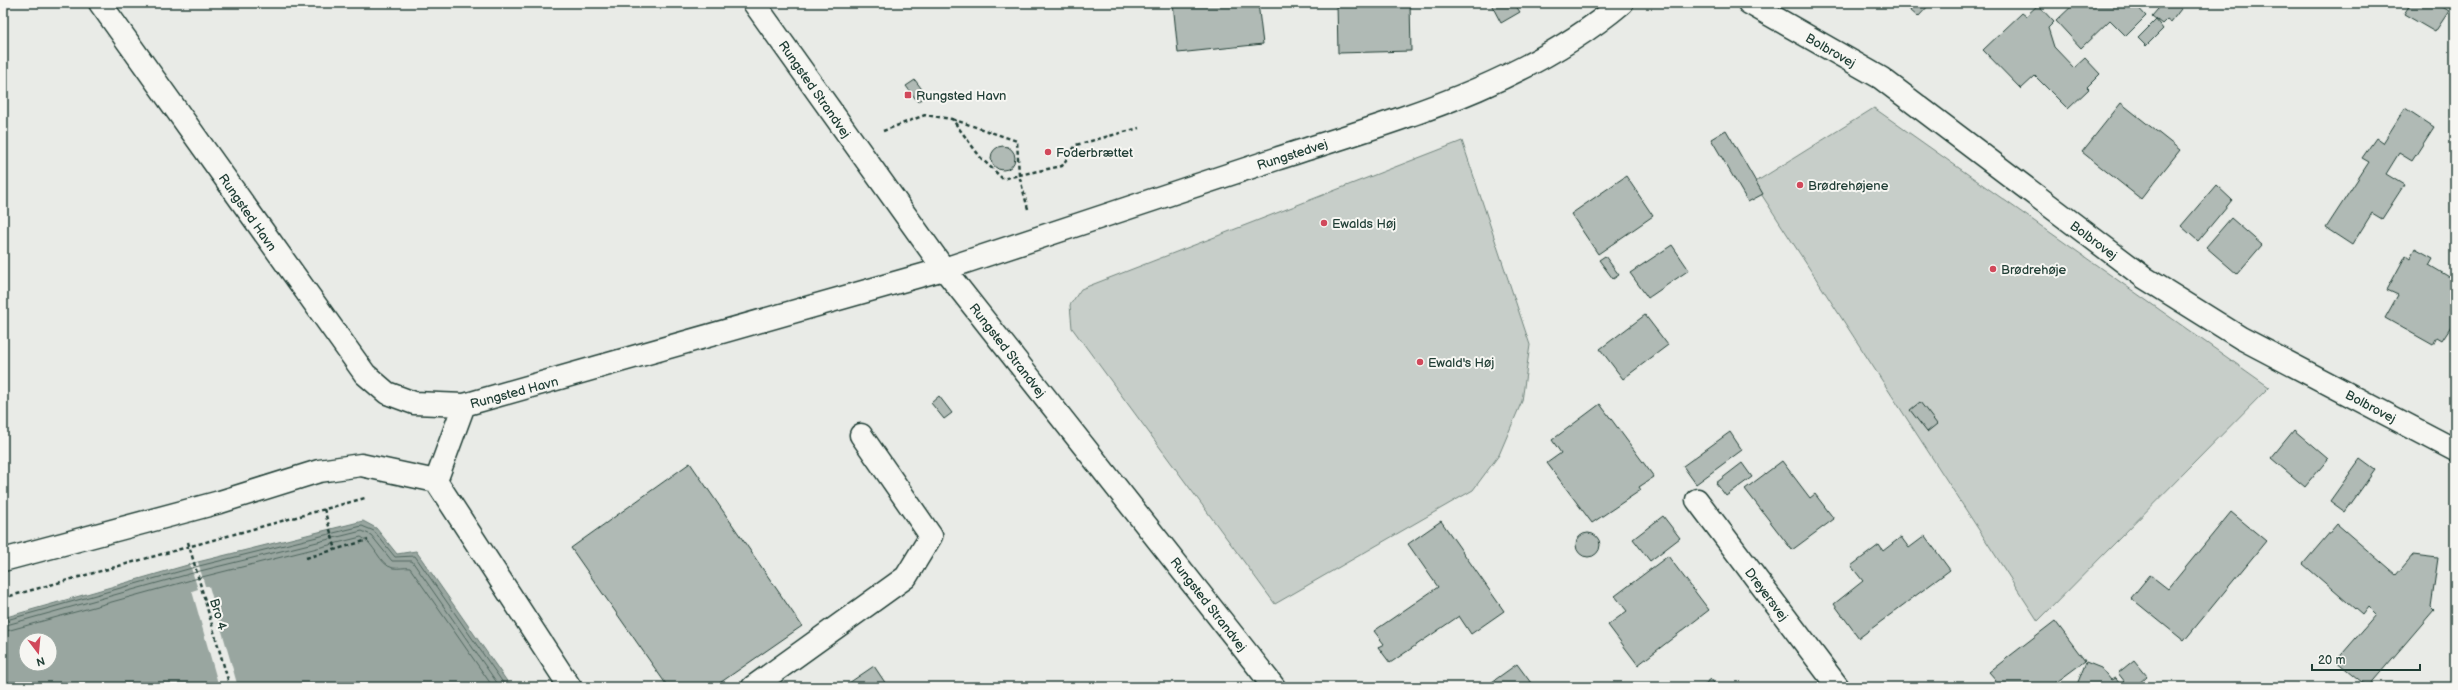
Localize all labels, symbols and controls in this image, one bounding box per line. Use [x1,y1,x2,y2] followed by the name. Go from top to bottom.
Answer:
[1803,30,1858,72] street label: Bolbrovej
[775,38,854,141] street label: Rungsted Strandvej
[916,88,1006,104] place label: Rungsted Havn
[903,90,913,100] marker: Rungsted Havn
[1255,136,1330,174] street label: Rungstedvej
[1056,145,1133,161] place label: Foderbrættet
[1043,147,1053,157] marker: Foderbrættet
[215,171,280,254] street label: Rungsted Havn
[1808,178,1889,194] place label: Brødrehøjene
[1795,180,1805,190] marker: Brødrehøjene
[1332,216,1396,232] place label: Ewalds Høj
[1319,218,1329,228] marker: Ewalds Høj
[2067,218,2120,264] street label: Bolbrovej
[2001,262,2067,278] place label: Brødrehøje
[1988,264,1998,274] marker: Brødrehøje
[965,300,1049,401] street label: Rungsted Strandvej
[1428,355,1494,371] place label: Ewald's Høj
[1415,357,1425,367] marker: Ewald's Høj
[468,374,560,412] street label: Rungsted Havn
[2342,387,2399,427] street label: Bolbrovej
[1166,554,1250,655] street label: Rungsted Strandvej
[1741,565,1791,624] street label: Dreyersvej
[206,597,230,632] street label: Bro 4
[18,632,58,672] north arrow
[2312,646,2420,672] scale bar
[2318,653,2345,668] text: 20 m
[35,654,46,669] text: N

